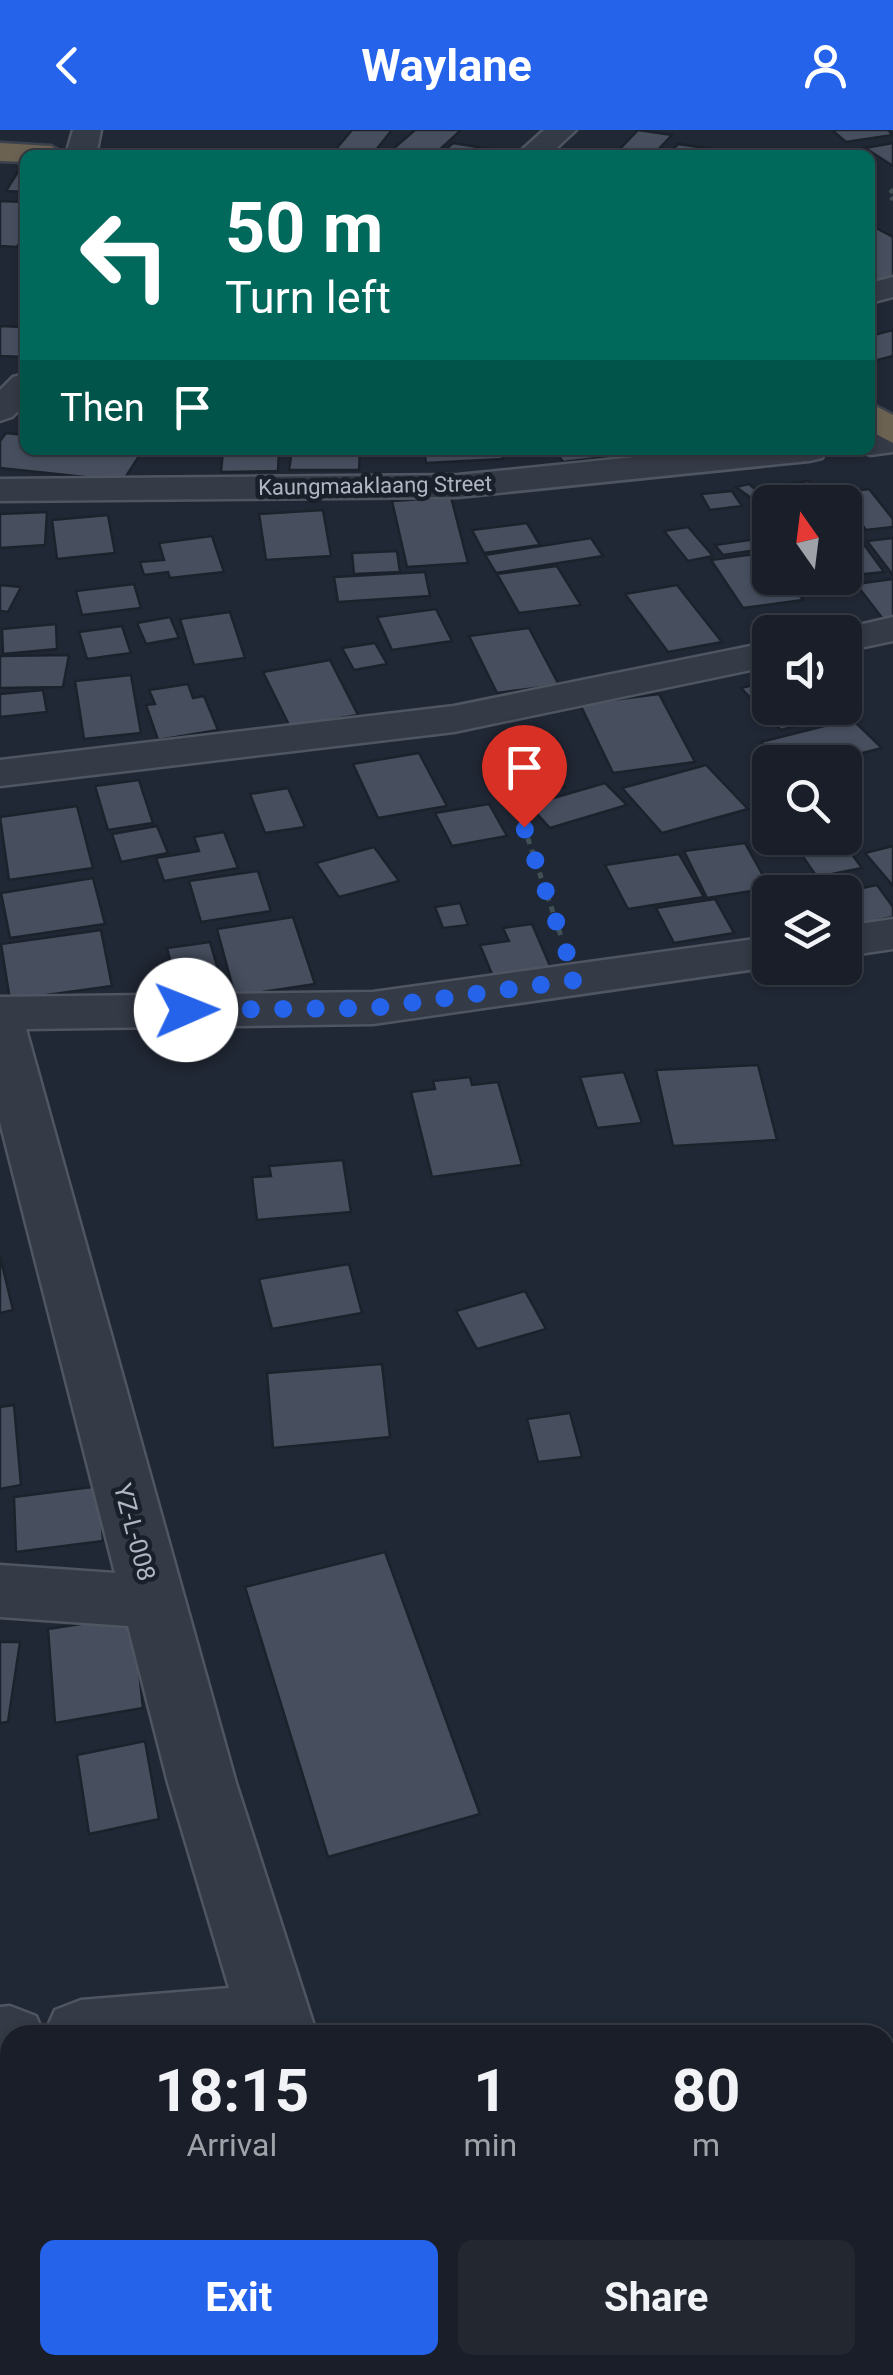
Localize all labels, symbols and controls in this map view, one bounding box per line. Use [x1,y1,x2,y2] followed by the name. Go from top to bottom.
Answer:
[40,38,95,93] icon: back
[798,38,853,93] icon: person
[361,39,532,92] text: Waylane
[225,187,383,269] text: 50 m
[60,190,190,320] icon: left
[225,271,391,324] text: Turn left
[165,380,220,435] icon: arrive
[60,386,145,430] text: Then
[258,471,492,500] street label: Kaungmaaklaang Street
[752,485,862,595] north arrow
[752,485,862,985] map controls
[752,615,862,725] button: sound
[482,725,567,828] pin
[497,740,552,795] icon: arrive
[752,745,862,855] button: search
[752,875,862,985] button: layers
[134,958,238,1062] position arrow
[108,1480,161,1584] street label: YZ-L-008
[155,2055,309,2126] text: 18:15
[473,2055,508,2126] text: 1
[672,2055,740,2126] text: 80
[186,2126,277,2164] text: Arrival
[464,2126,517,2164] text: min
[692,2126,720,2164] text: m
[40,2240,438,2355] button: Exit
[458,2240,855,2355] button: Share

